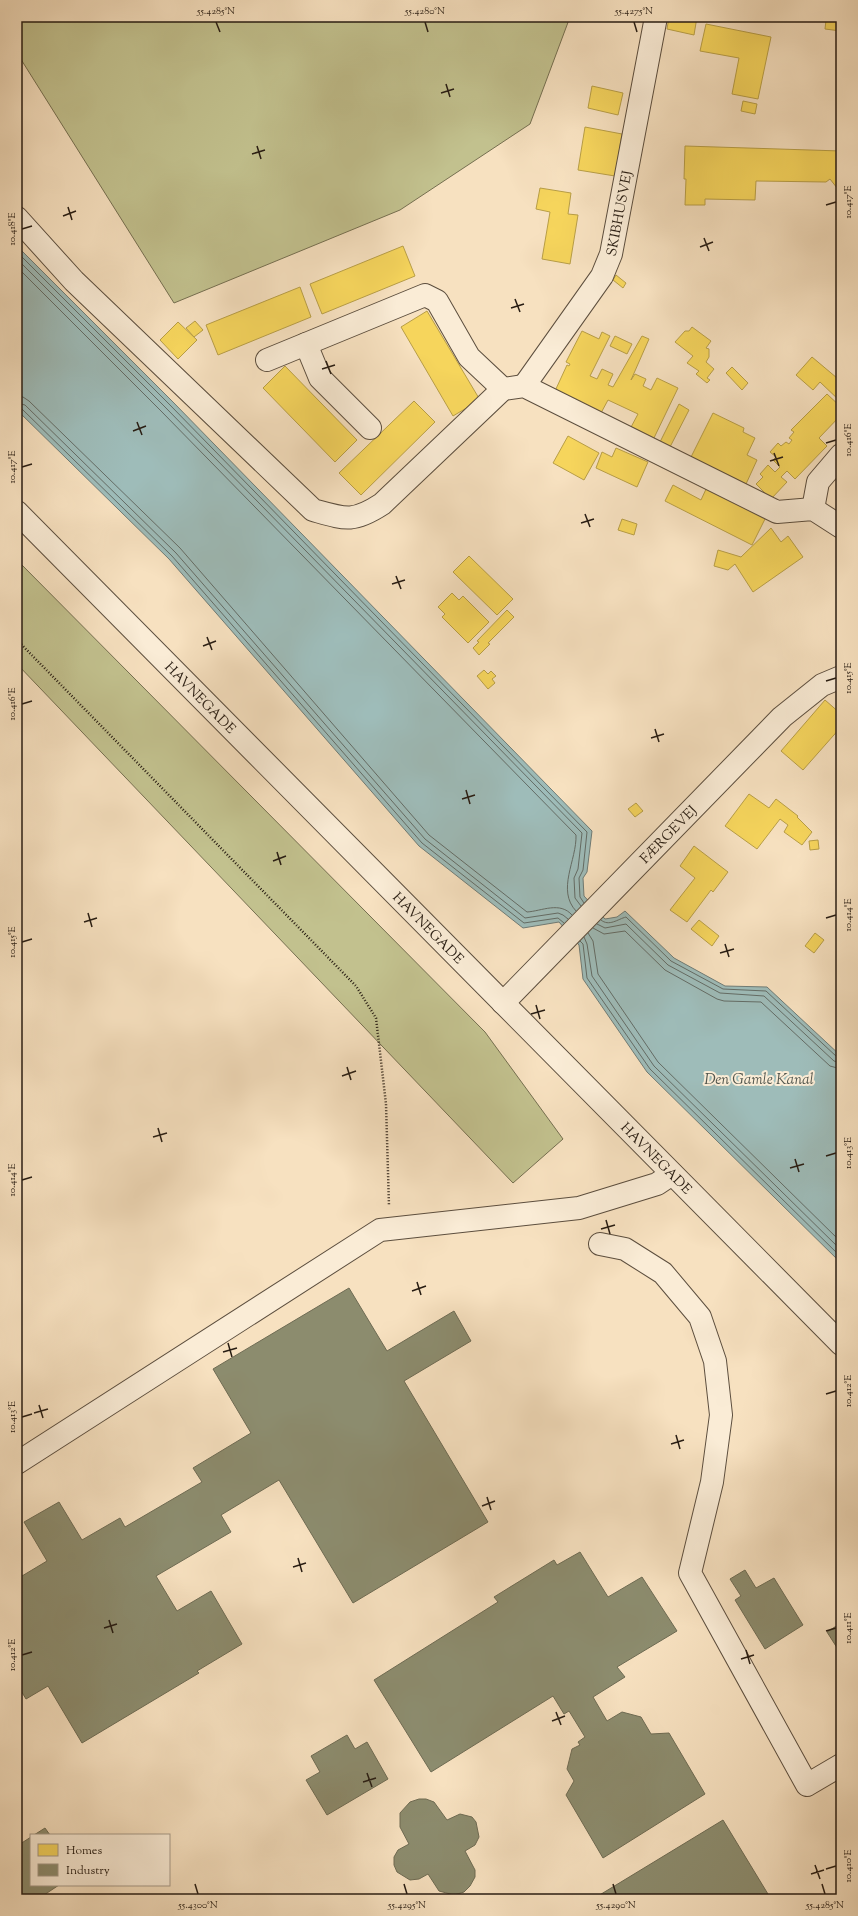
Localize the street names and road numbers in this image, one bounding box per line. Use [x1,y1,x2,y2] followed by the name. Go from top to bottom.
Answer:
[603,169,639,258] street label: SKIBHUSVEJ
[159,658,240,740] street label: HAVNEGADE
[636,802,702,869] street label: FÆRGEVEJ
[387,889,468,970] street label: HAVNEGADE
[615,1119,696,1200] street label: HAVNEGADE

